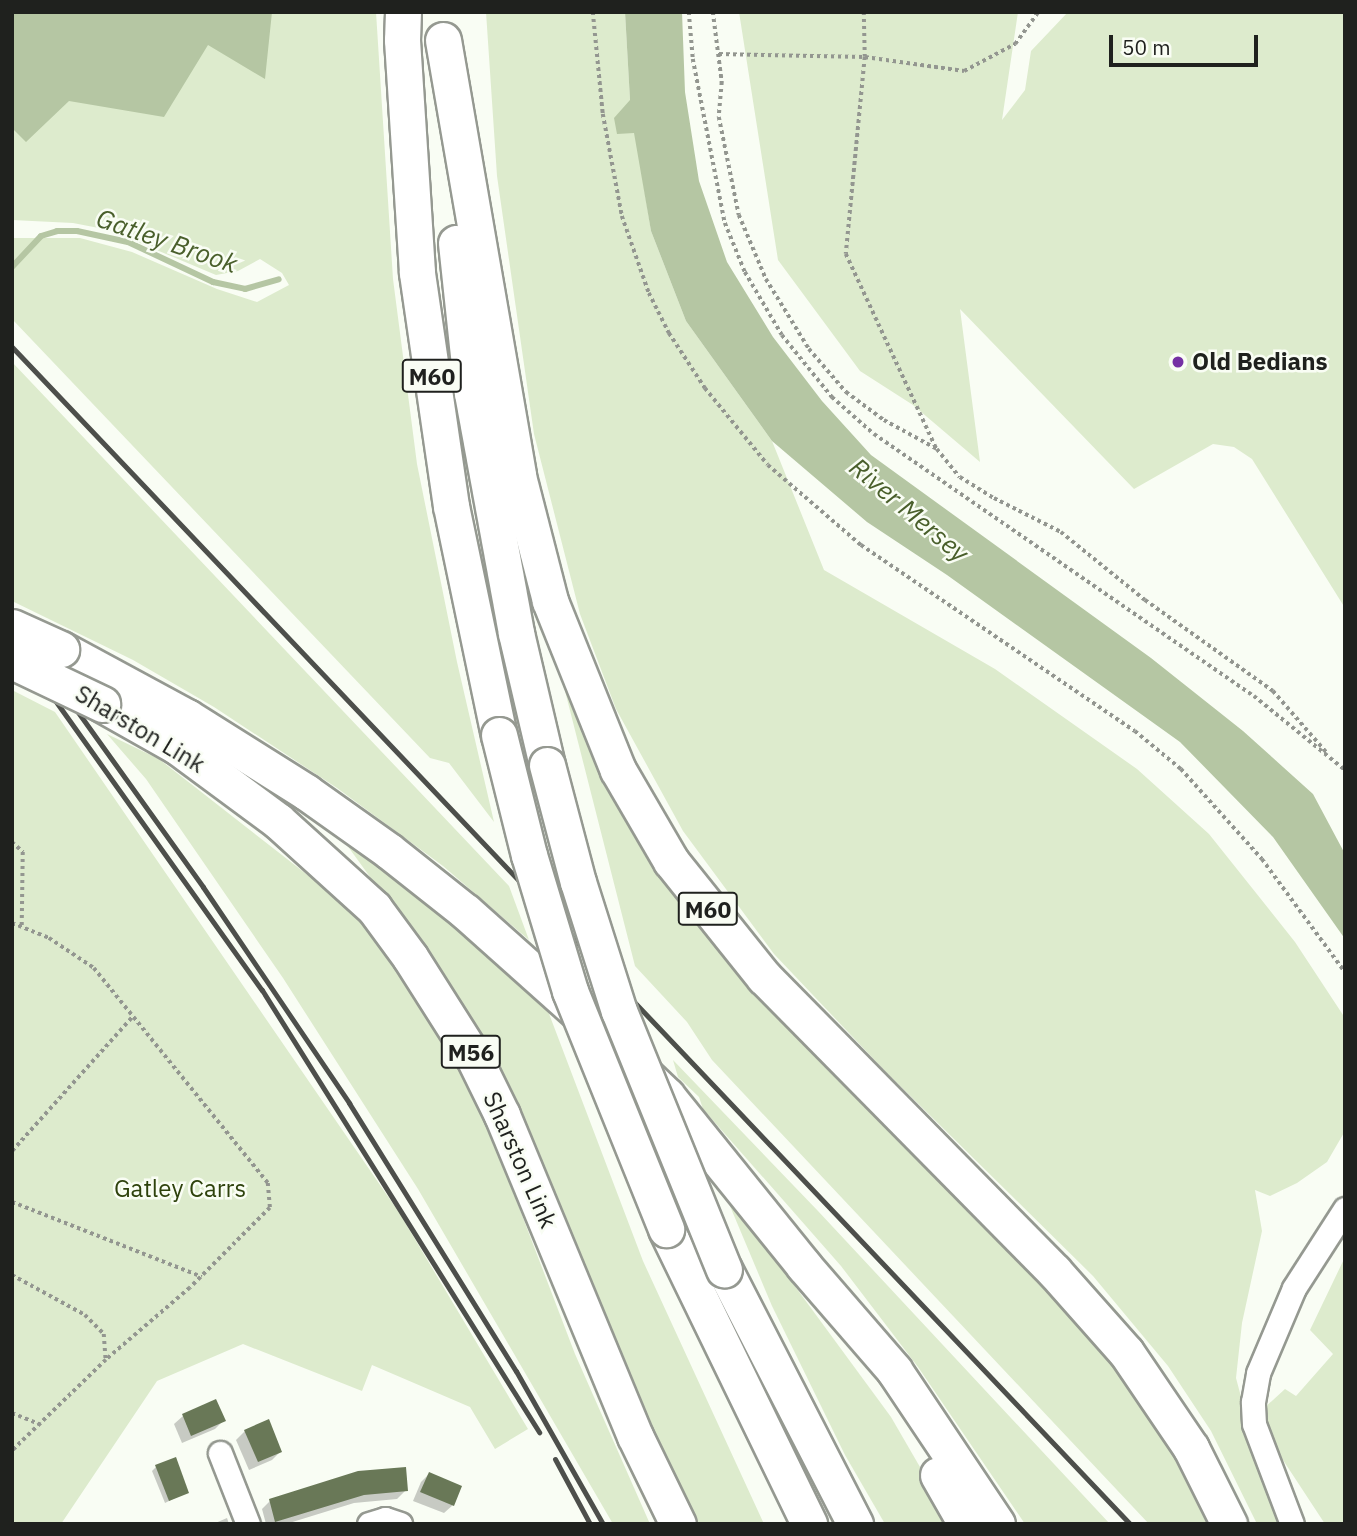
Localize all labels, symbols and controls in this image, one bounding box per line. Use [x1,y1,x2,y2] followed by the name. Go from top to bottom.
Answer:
[1112,21,1261,65] scale bar
[1122,33,1171,61] text: 50 m
[92,202,242,280] water label: Gatley Brook
[1192,348,1328,376] place label: Old Bedians
[1170,354,1186,370] marker: Old Bedians
[400,356,464,396] road number: M60
[843,451,975,569] water label: River Mersey
[70,679,210,779] street label: Sharston Link
[676,890,740,928] road number: M60
[440,1032,503,1072] road number: M56
[477,1087,563,1233] street label: Sharston Link
[114,1175,246,1203] park label: Gatley Carrs

